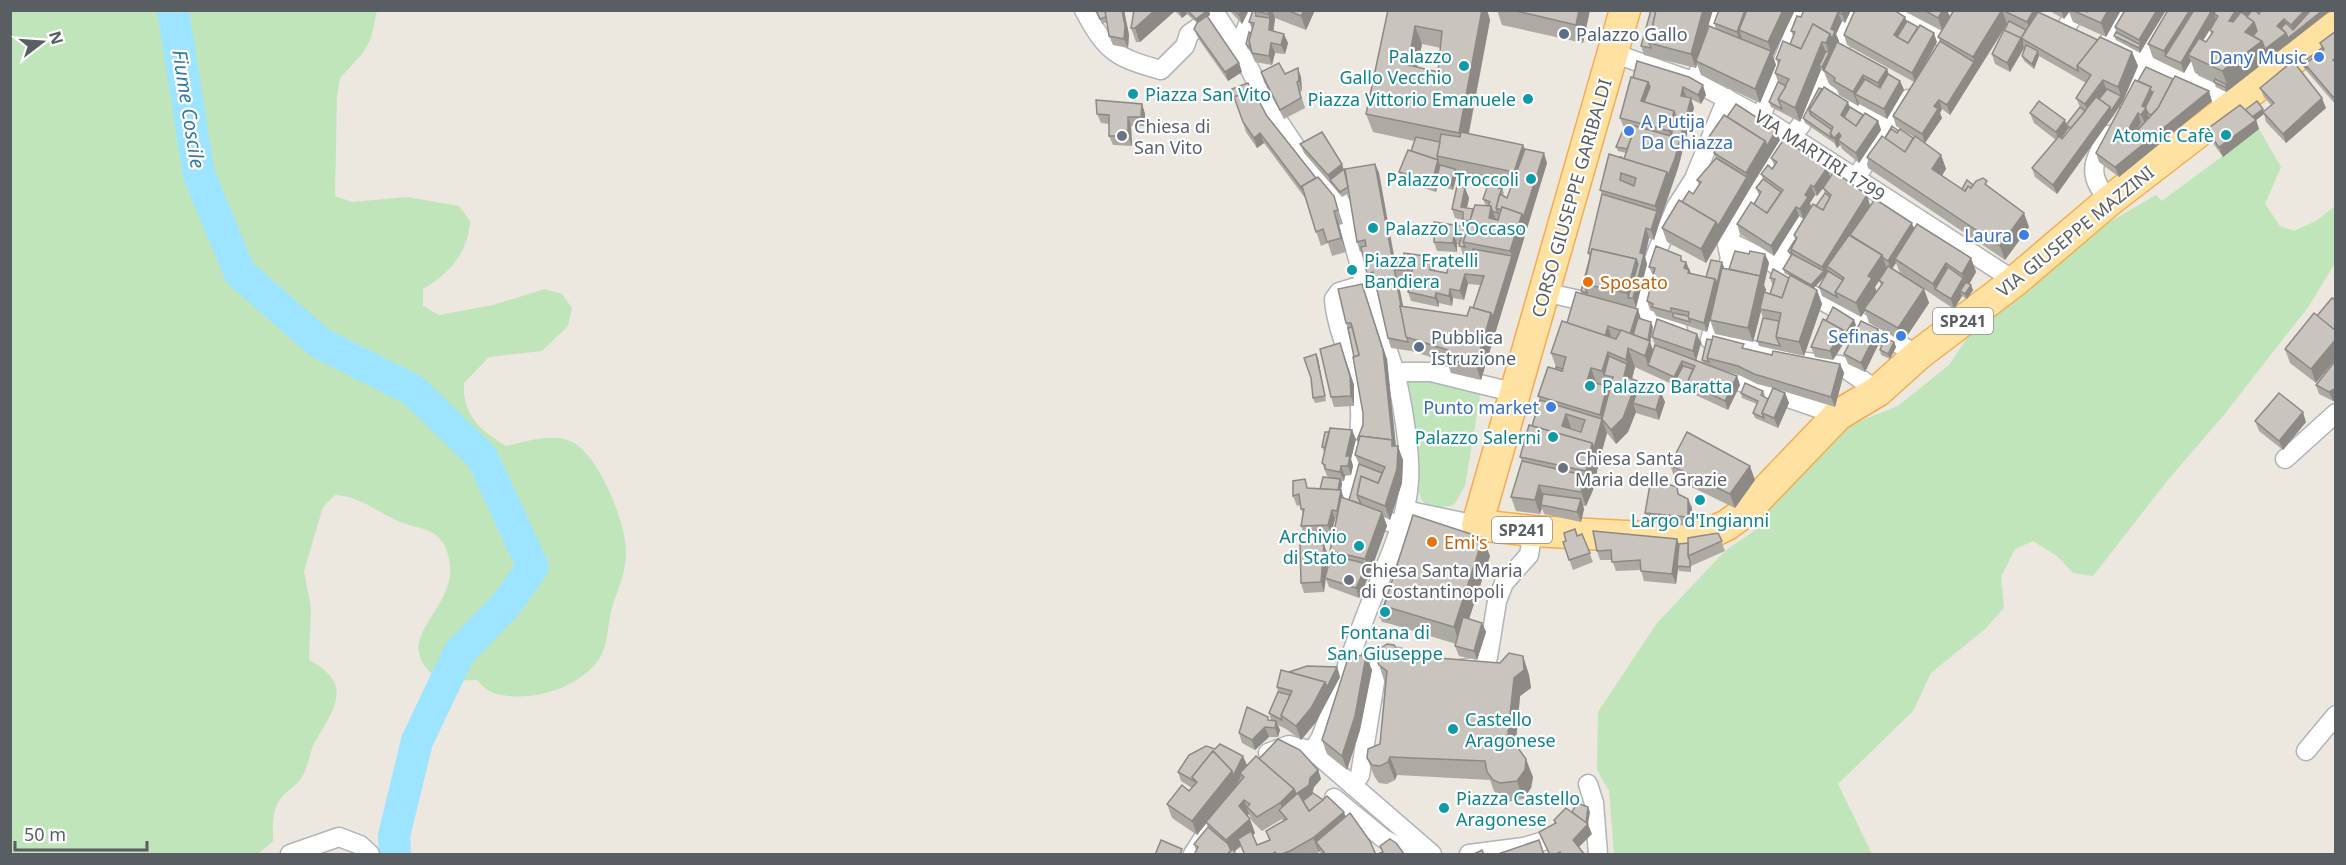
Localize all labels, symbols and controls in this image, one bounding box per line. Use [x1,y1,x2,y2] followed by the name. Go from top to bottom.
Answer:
[12,12,72,72] north arrow
[1576,22,1688,46] place label: Palazzo Gallo
[1557,27,1571,41] marker: Palazzo Gallo
[44,28,69,47] text: N
[1339,44,1452,89] place label: Palazzo Gallo Vecchio
[2209,45,2307,69] place label: Dany Music
[166,48,212,170] water label: Fiume Coscile
[2312,50,2326,64] marker: Dany Music
[1457,59,1471,73] marker: Palazzo Gallo Vecchio
[1525,76,1617,320] street label: CORSO GIUSEPPE GARIBALDI
[1145,82,1271,106] place label: Piazza San Vito
[1126,87,1140,101] marker: Piazza San Vito
[1308,87,1516,111] place label: Piazza Vittorio Emanuele
[1521,92,1535,106] marker: Piazza Vittorio Emanuele
[1750,104,1890,206] street label: VIA MARTIRI 1799
[1641,109,1733,154] place label: A Putija Da Chiazza
[1134,114,1210,159] place label: Chiesa di San Vito
[2112,123,2214,147] place label: Atomic Cafè
[1622,124,1636,138] marker: A Putija Da Chiazza
[2219,128,2233,142] marker: Atomic Cafè
[1115,129,1129,143] marker: Chiesa di San Vito
[1991,160,2159,302] street label: VIA GIUSEPPE MAZZINI
[1386,167,1519,191] place label: Palazzo Troccoli
[1524,172,1538,186] marker: Palazzo Troccoli
[1385,216,1526,240] place label: Palazzo L'Occaso
[1366,221,1380,235] marker: Palazzo L'Occaso
[1964,223,2012,247] place label: Laura
[2017,228,2031,242] marker: Laura
[1364,248,1478,293] place label: Piazza Fratelli Bandiera
[1345,263,1359,277] marker: Piazza Fratelli Bandiera
[1600,270,1668,294] place label: Sposato
[1581,275,1595,289] marker: Sposato
[1933,308,1993,334] road number: SP241
[1828,324,1889,348] place label: Sefinas
[1431,325,1516,370] place label: Pubblica Istruzione
[1894,329,1908,343] marker: Sefinas
[1412,340,1426,354] marker: Pubblica Istruzione
[1602,374,1732,398] place label: Palazzo Baratta
[1583,379,1597,393] marker: Palazzo Baratta
[1423,395,1539,419] place label: Punto market
[1544,400,1558,414] marker: Punto market
[1415,425,1541,449] place label: Palazzo Salerni
[1546,430,1560,444] marker: Palazzo Salerni
[1575,446,1727,491] place label: Chiesa Santa Maria delle Grazie
[1556,461,1570,475] marker: Chiesa Santa Maria delle Grazie
[1693,493,1707,507] marker: Largo d'Ingianni
[1631,508,1769,532] place label: Largo d'Ingianni
[1492,517,1552,543] road number: SP241
[1279,524,1347,569] place label: Archivio di Stato
[1444,530,1488,554] place label: Emi's
[1425,535,1439,549] marker: Emi's
[1352,539,1366,553] marker: Archivio di Stato
[1361,558,1523,603] place label: Chiesa Santa Maria di Costantinopoli
[1342,573,1356,587] marker: Chiesa Santa Maria di Costantinopoli
[1378,605,1392,619] marker: Fontana di San Giuseppe
[1327,620,1443,665] place label: Fontana di San Giuseppe
[1465,707,1556,752] place label: Castello Aragonese
[1446,722,1460,736] marker: Castello Aragonese
[1456,786,1580,831] place label: Piazza Castello Aragonese
[1437,801,1451,815] marker: Piazza Castello Aragonese
[15,814,147,852] scale bar
[24,822,66,846] text: 50 m

